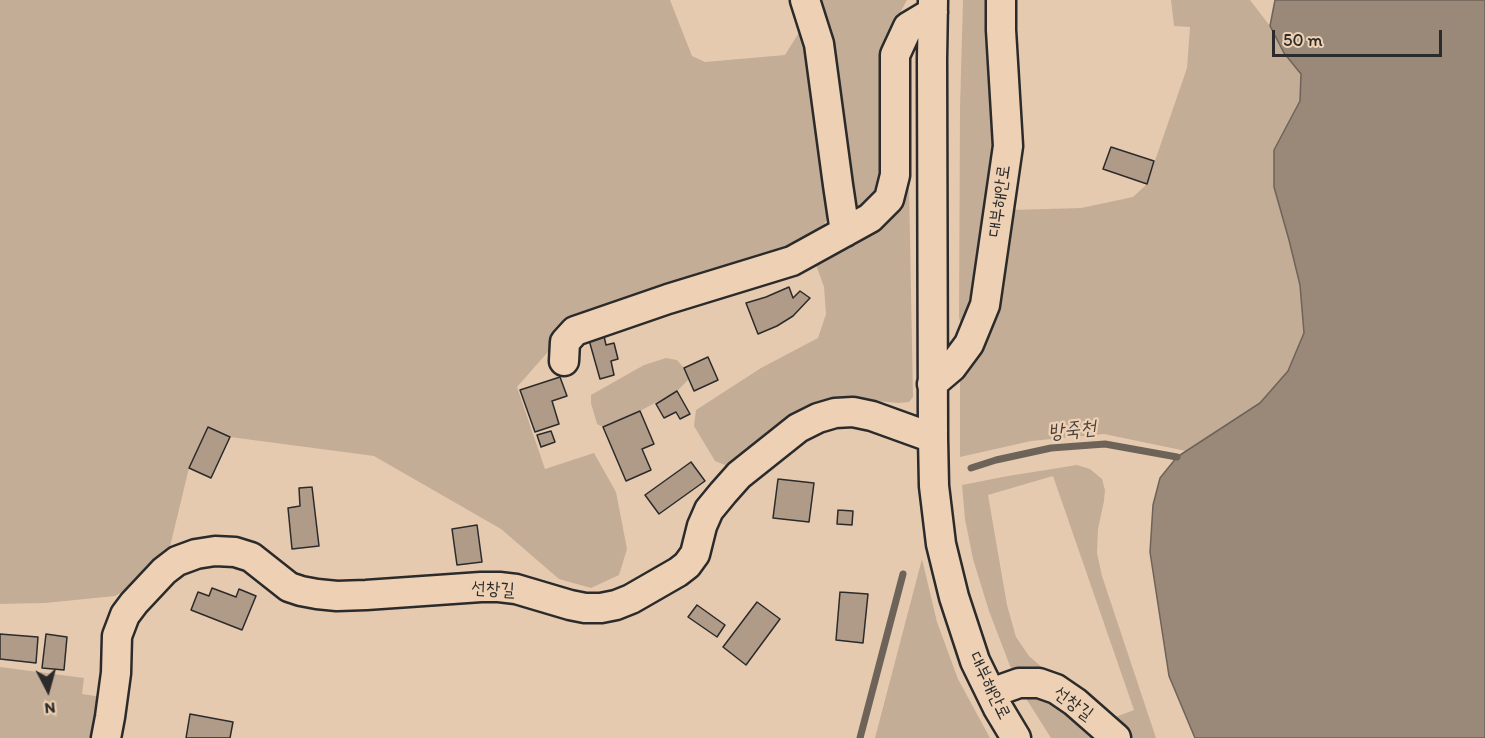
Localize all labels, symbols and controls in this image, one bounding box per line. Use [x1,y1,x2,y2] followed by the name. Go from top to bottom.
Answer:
[1275,18,1444,56] scale bar
[1283,29,1323,51] text: 50 m
[984,164,1016,238] street label: 대부해안로
[1047,417,1097,445] water label: 방죽천
[471,578,515,602] street label: 선창길
[963,649,1015,723] street label: 대부해안로
[18,660,78,720] north arrow
[1049,682,1097,726] street label: 선창길
[44,698,56,718] text: N

